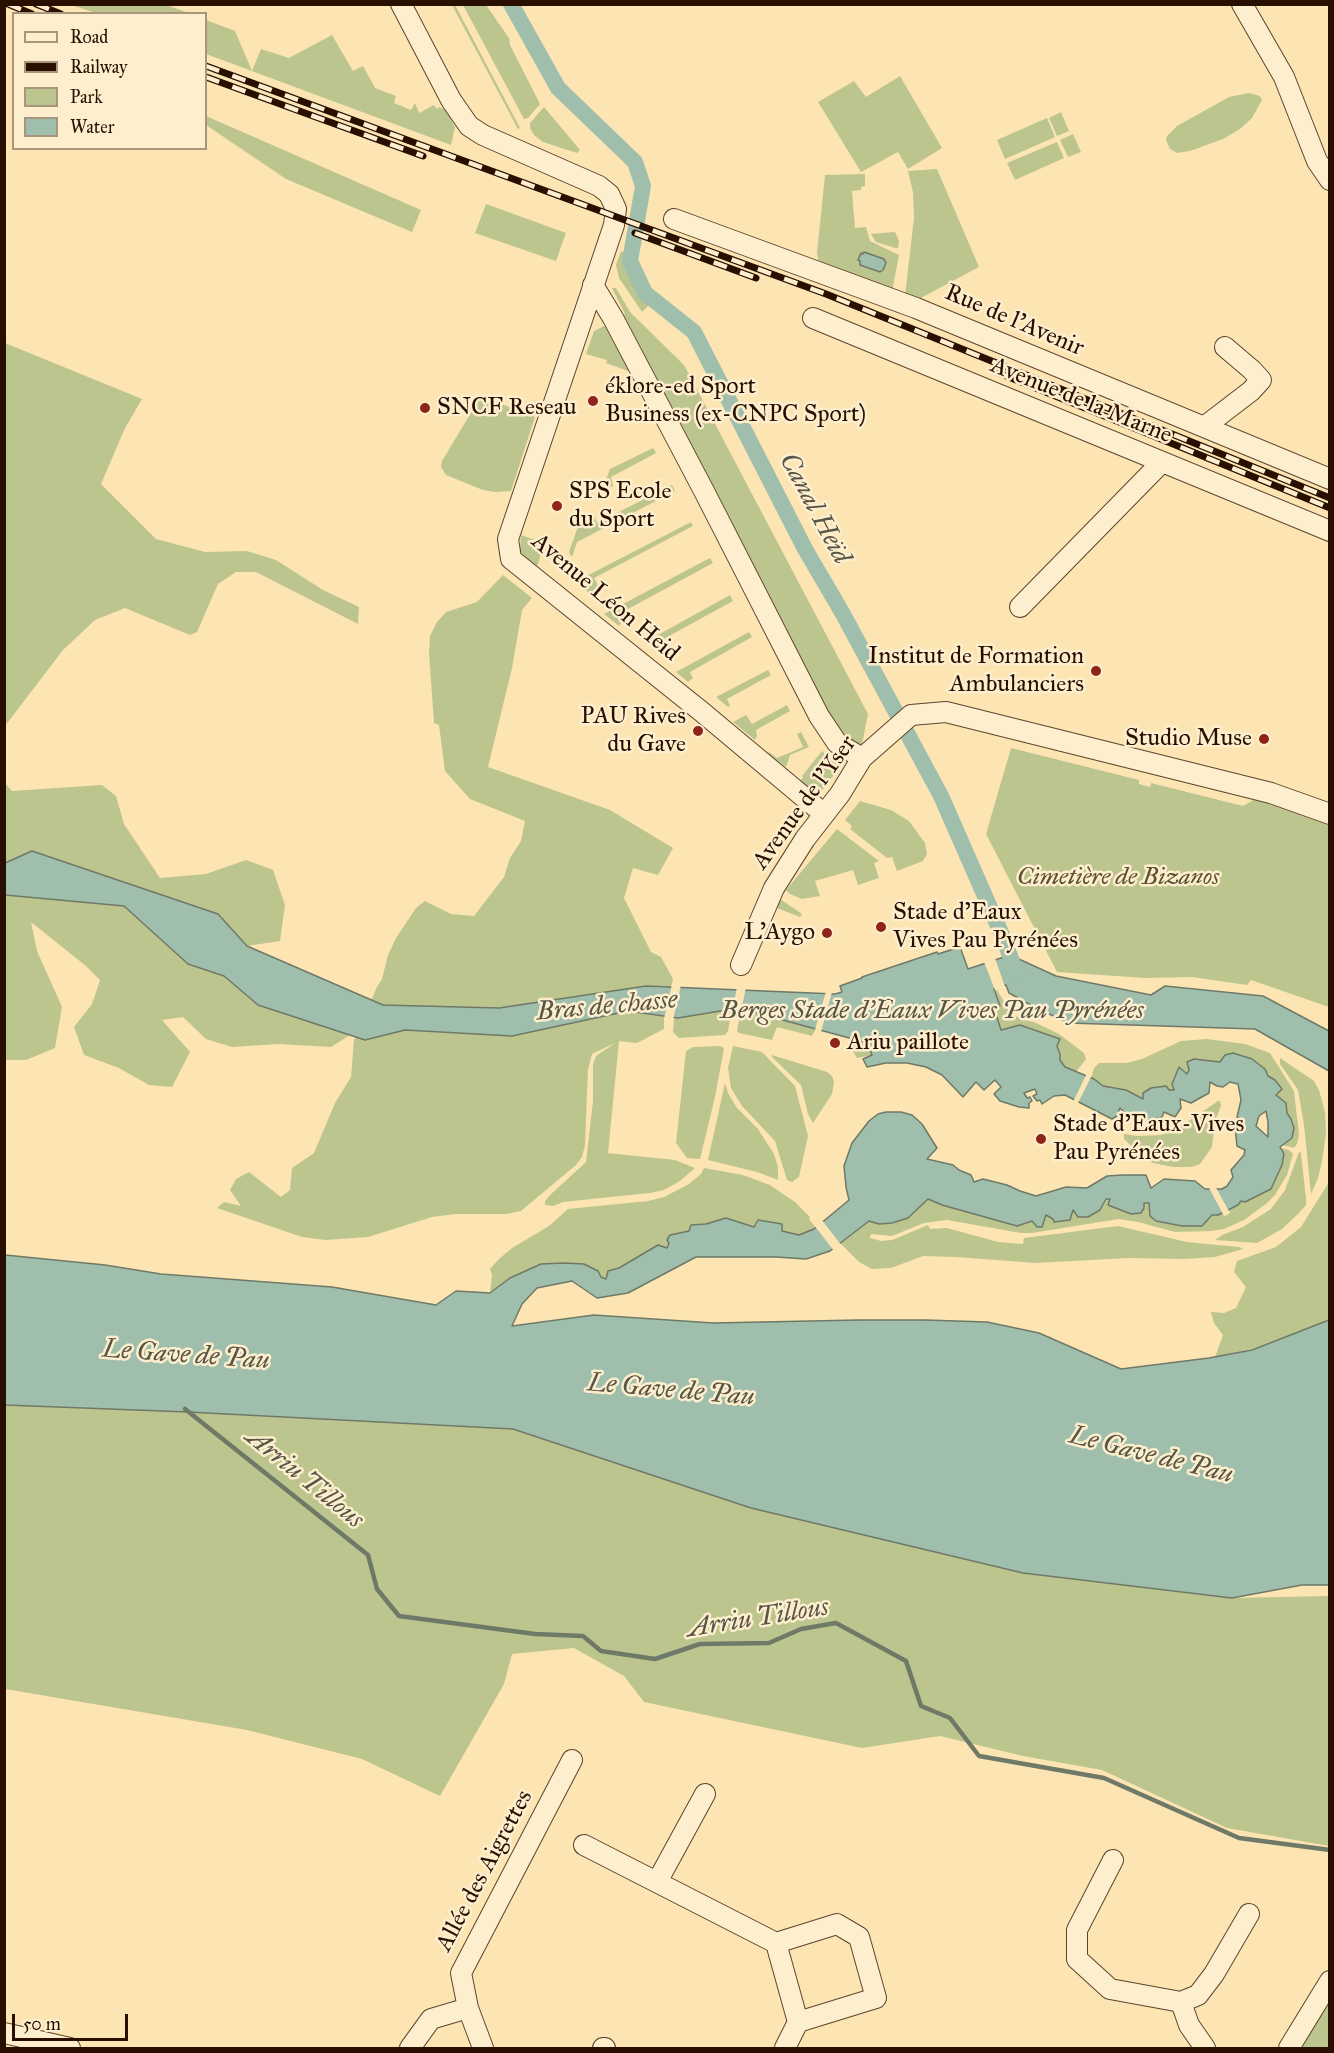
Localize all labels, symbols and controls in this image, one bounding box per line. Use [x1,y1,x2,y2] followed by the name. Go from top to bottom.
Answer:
[12,12,207,150] legend
[70,26,108,48] text: Road
[70,56,127,78] text: Railway
[70,86,103,108] text: Park
[70,116,114,138] text: Water
[940,279,1088,363] street label: Rue de l'Avenir
[986,351,1176,451] street label: Avenue de la Marne
[605,373,866,429] place label: éklore-ed Sport Business (ex-CNPC Sport)
[437,394,577,422] place label: SNCF Reseau
[586,394,600,408] marker: éklore-ed Sport Business (ex-CNPC Sport)
[418,401,432,415] marker: SNCF Reseau
[772,448,856,570] water label: Canal Heïd
[569,478,671,534] place label: SPS Ecole du Sport
[550,499,564,513] marker: SPS Ecole du Sport
[525,528,685,668] street label: Avenue Léon Heid
[868,643,1084,699] place label: Institut de Formation Ambulanciers
[1089,664,1103,678] marker: Institut de Formation Ambulanciers
[580,703,686,759] place label: PAU Rives du Gave
[691,724,705,738] marker: PAU Rives du Gave
[1125,725,1252,753] place label: Studio Muse
[747,731,863,875] street label: Avenue de l'Yser
[1257,732,1271,746] marker: Studio Muse
[1017,864,1219,892] park label: Cimetière de Bizanos
[893,899,1078,955] place label: Stade d'Eaux Vives Pau Pyrénées
[744,919,815,947] place label: L'Aygo
[874,920,888,934] marker: Stade d'Eaux Vives Pau Pyrénées
[820,926,834,940] marker: L'Aygo
[535,985,679,1029] water label: Bras de chasse
[720,996,1144,1028] water label: Berges Stade d'Eaux Vives Pau Pyrénées
[847,1029,969,1057] place label: Ariu paillote
[828,1036,842,1050] marker: Ariu paillote
[1053,1111,1244,1167] place label: Stade d'Eaux-Vives Pau Pyrénées
[1034,1132,1048,1146] marker: Stade d'Eaux-Vives Pau Pyrénées
[101,1335,271,1377] water label: Le Gave de Pau
[586,1368,756,1414] water label: Le Gave de Pau
[1066,1421,1236,1491] water label: Le Gave de Pau
[239,1422,369,1536] water label: Arriu Tillous
[685,1592,831,1646] water label: Arriu Tillous
[430,1785,540,1957] street label: Allée des Aigrettes
[15,2002,130,2040] scale bar
[23,2013,61,2035] text: 50 m

